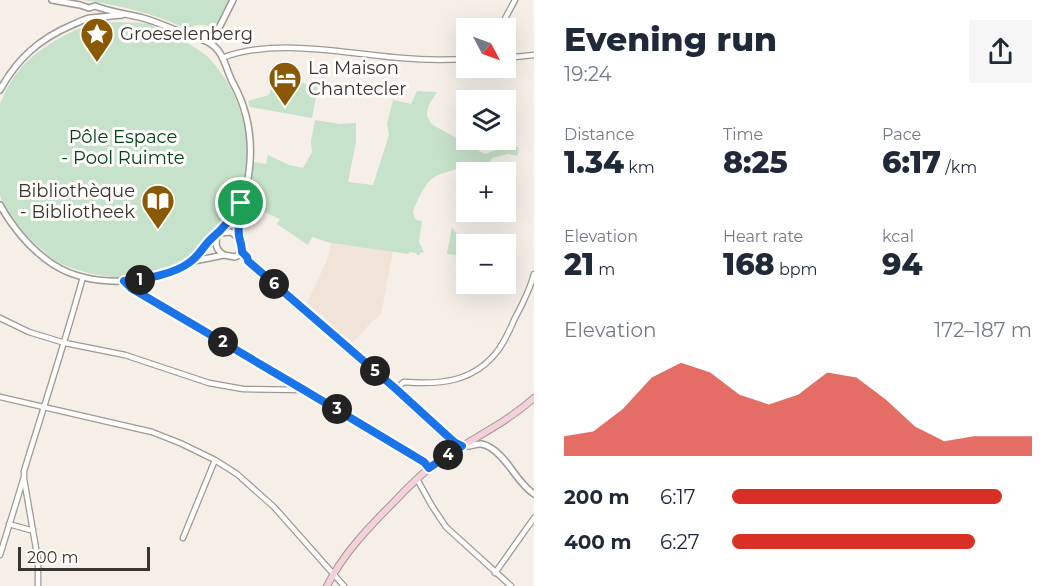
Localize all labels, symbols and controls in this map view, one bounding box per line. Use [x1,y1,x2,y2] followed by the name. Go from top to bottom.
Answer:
[79,16,115,63] place icon: Groeselenberg
[456,18,516,78] north arrow
[456,18,516,294] map controls
[564,19,777,59] text: Evening run
[969,20,1032,83] button: share
[120,23,253,45] place label: Groeselenberg
[308,57,407,100] place label: La Maison Chantecler
[267,60,303,107] hotel icon: La Maison Chantecler
[564,62,612,86] text: 19:24
[456,90,516,150] button: layers
[564,125,634,144] text: Distance
[723,125,763,144] text: Time
[882,125,921,144] text: Pace
[61,126,185,169] park label: Pôle Espace - Pool Ruimte
[564,144,624,181] text: 1.34
[723,144,788,181] text: 8:25
[882,144,941,181] text: 6:17
[624,158,655,177] text: km
[941,158,977,177] text: /km
[456,162,516,222] button: +
[215,177,266,228] pin
[18,180,135,223] place label: Bibliothèque - Bibliotheek
[140,183,176,230] library icon: Bibliothèque - Bibliotheek
[224,186,257,219] icon: arrive
[564,227,638,246] text: Elevation
[723,227,803,246] text: Heart rate
[882,227,914,246] text: kcal
[456,234,516,294] button: −
[564,246,594,283] text: 21
[723,246,775,283] text: 168
[882,246,922,283] text: 94
[594,260,615,279] text: m
[775,260,818,279] text: bpm
[125,265,155,295] pin: 1
[259,269,289,299] pin: 6
[137,270,143,289] text: 1
[269,274,279,293] text: 6
[564,318,656,342] text: Elevation
[934,318,1032,342] text: 172–187 m
[208,327,238,357] pin: 2
[218,332,228,351] text: 2
[360,356,390,386] pin: 5
[370,361,380,380] text: 5
[322,394,352,424] pin: 3
[332,399,342,418] text: 3
[433,440,463,470] pin: 4
[442,445,454,464] text: 4
[564,485,630,509] text: 200 m
[660,485,695,509] text: 6:17
[564,530,632,554] text: 400 m
[660,530,700,554] text: 6:27
[18,544,150,572] scale bar
[27,548,78,567] text: 200 m

